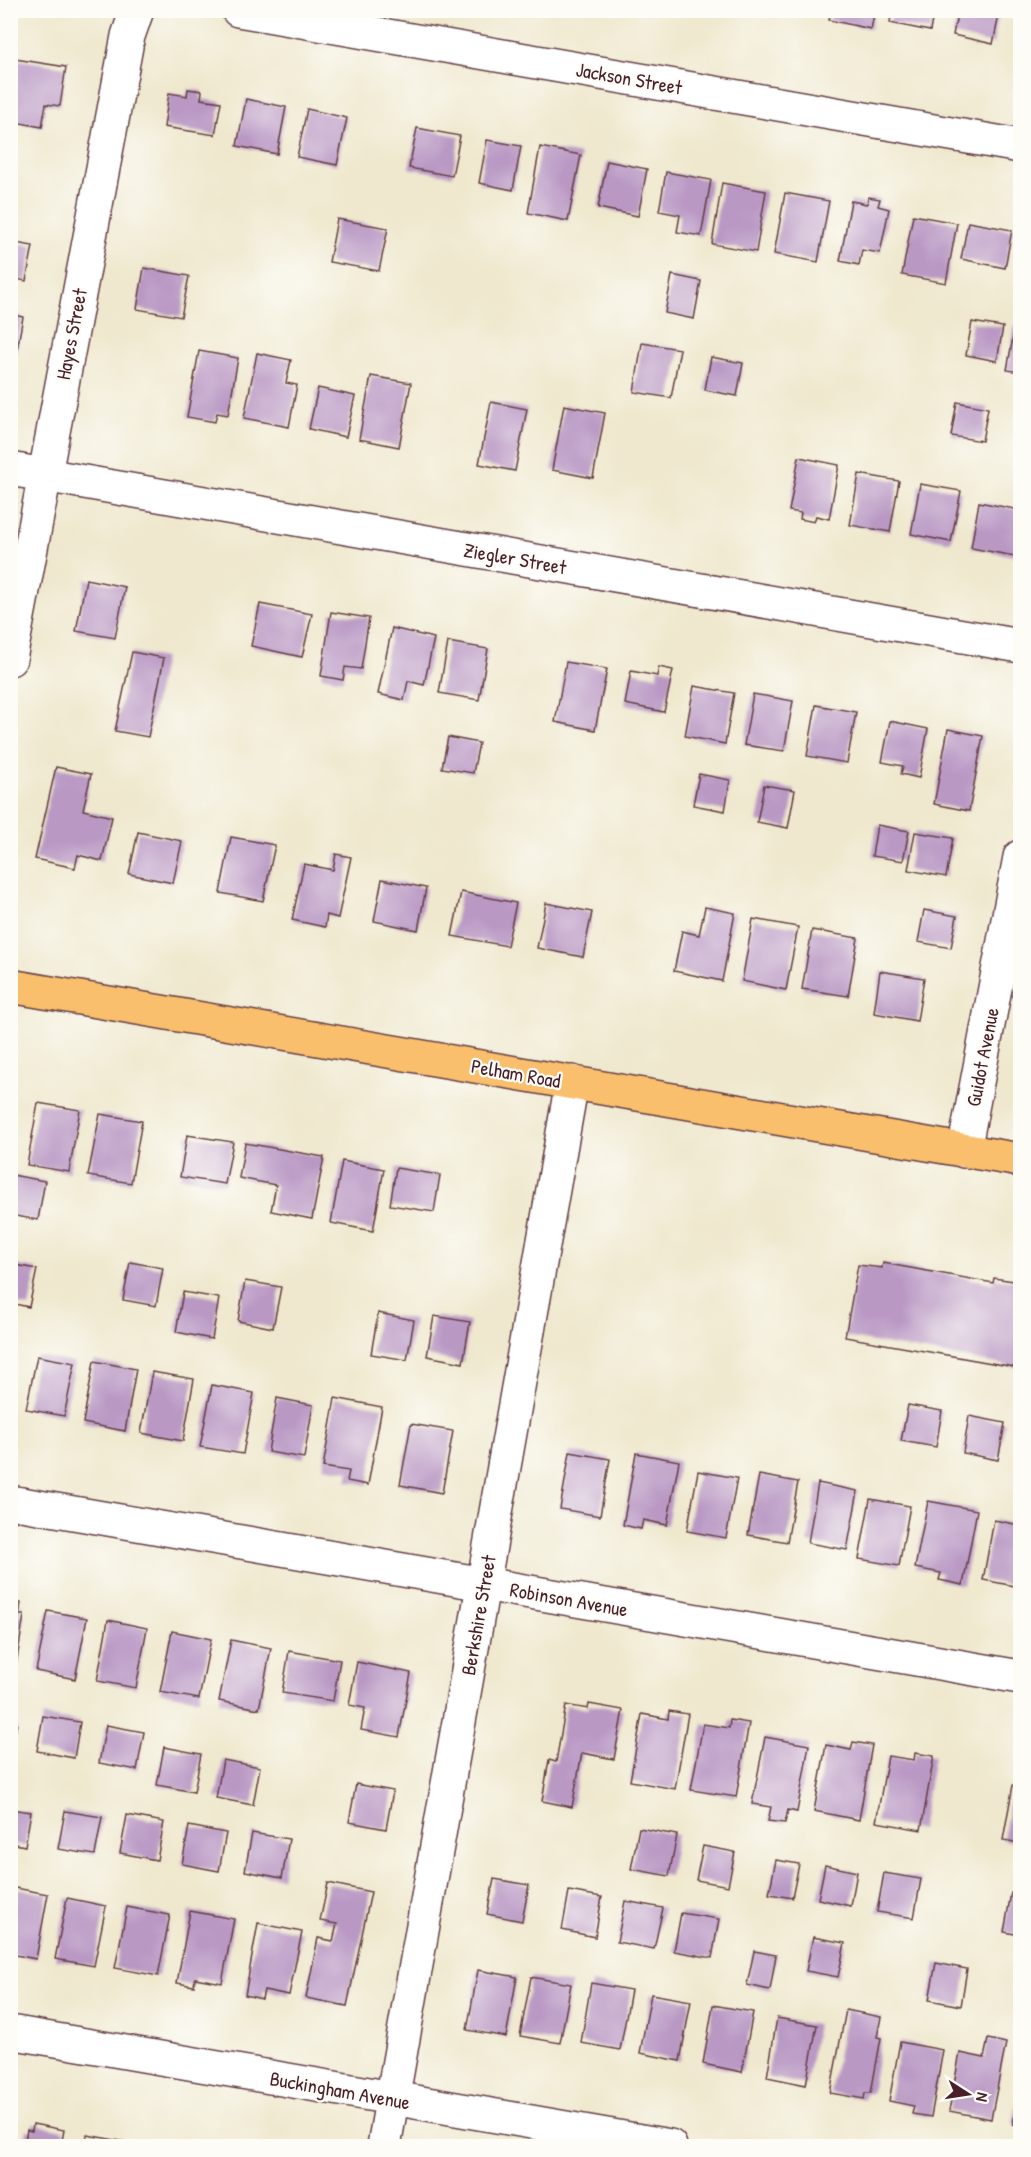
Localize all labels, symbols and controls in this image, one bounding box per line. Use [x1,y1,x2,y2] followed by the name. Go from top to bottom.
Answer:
[574,55,685,101] street label: Jackson Street
[49,285,93,382] street label: Hayes Street
[462,536,569,580] street label: Ziegler Street
[959,1005,1005,1109] street label: Guidot Avenue
[469,1052,563,1094] street label: Pelham Road
[454,1552,502,1677] street label: Berkshire Street
[508,1575,630,1623] street label: Robinson Avenue
[268,2064,412,2116] street label: Buckingham Avenue
[938,2064,998,2124] north arrow
[971,2091,994,2104] text: N

